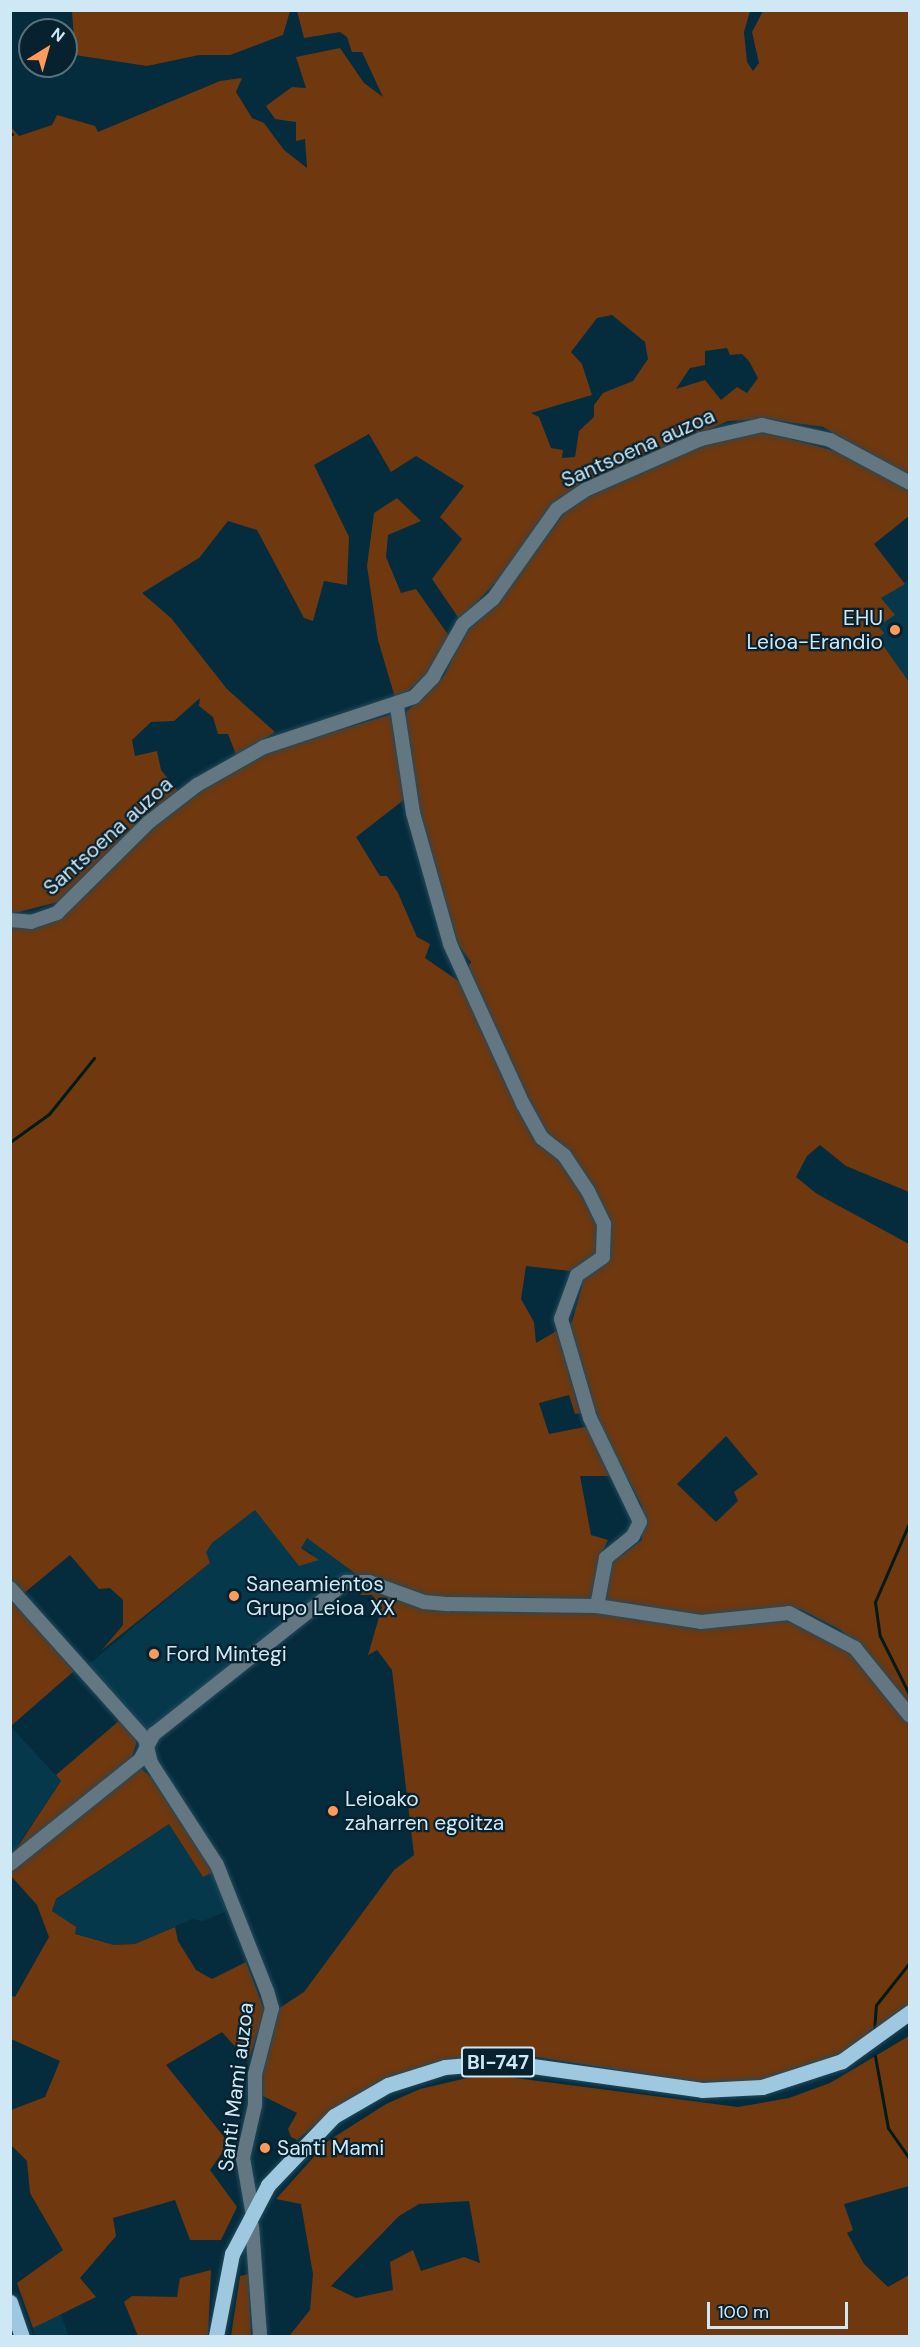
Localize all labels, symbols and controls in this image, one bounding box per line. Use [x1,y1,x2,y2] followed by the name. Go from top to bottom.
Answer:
[18,18,78,78] north arrow
[47,23,69,47] text: N
[558,403,718,493] street label: Santsoena auzoa
[746,605,883,655] place label: EHU Leioa-Erandio
[888,623,902,637] marker: EHU Leioa-Erandio
[38,771,178,901] street label: Santsoena auzoa
[246,1571,395,1621] place label: Saneamientos Grupo Leioa XX
[227,1589,241,1603] marker: Saneamientos Grupo Leioa XX
[166,1641,287,1667] place label: Ford Mintegi
[147,1647,161,1661] marker: Ford Mintegi
[345,1786,504,1836] place label: Leioako zaharren egoitza
[326,1804,340,1818] marker: Leioako zaharren egoitza
[213,2001,259,2173] street label: Santi Mami auzoa
[460,2045,536,2079] road number: BI-747
[277,2135,384,2161] place label: Santi Mami
[258,2141,272,2155] marker: Santi Mami
[710,2290,851,2328] scale bar
[718,2300,769,2324] text: 100 m

